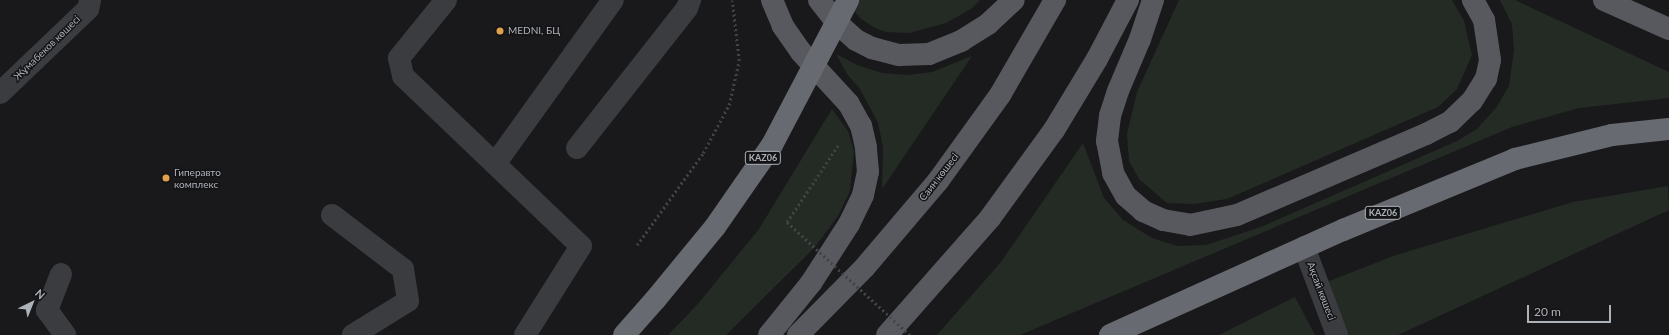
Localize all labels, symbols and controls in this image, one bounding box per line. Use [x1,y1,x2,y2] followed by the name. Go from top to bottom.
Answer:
[11,13,83,83] street label: Жұмабеков көшесі
[508,25,560,37] place label: MEDNI, БЦ
[495,26,505,36] marker: MEDNI, БЦ
[744,151,782,165] road number: KАZ06
[917,151,961,203] street label: Саин көшесі
[174,166,221,190] place label: Гиперавто комплекс
[161,173,171,183] marker: Гиперавто комплекс
[1364,206,1402,220] road number: KАZ06
[1304,260,1338,322] street label: Ақсай көшесі
[12,283,52,323] north arrow
[33,286,48,301] text: N
[1529,297,1613,323] scale bar
[1534,304,1561,319] text: 20 m

